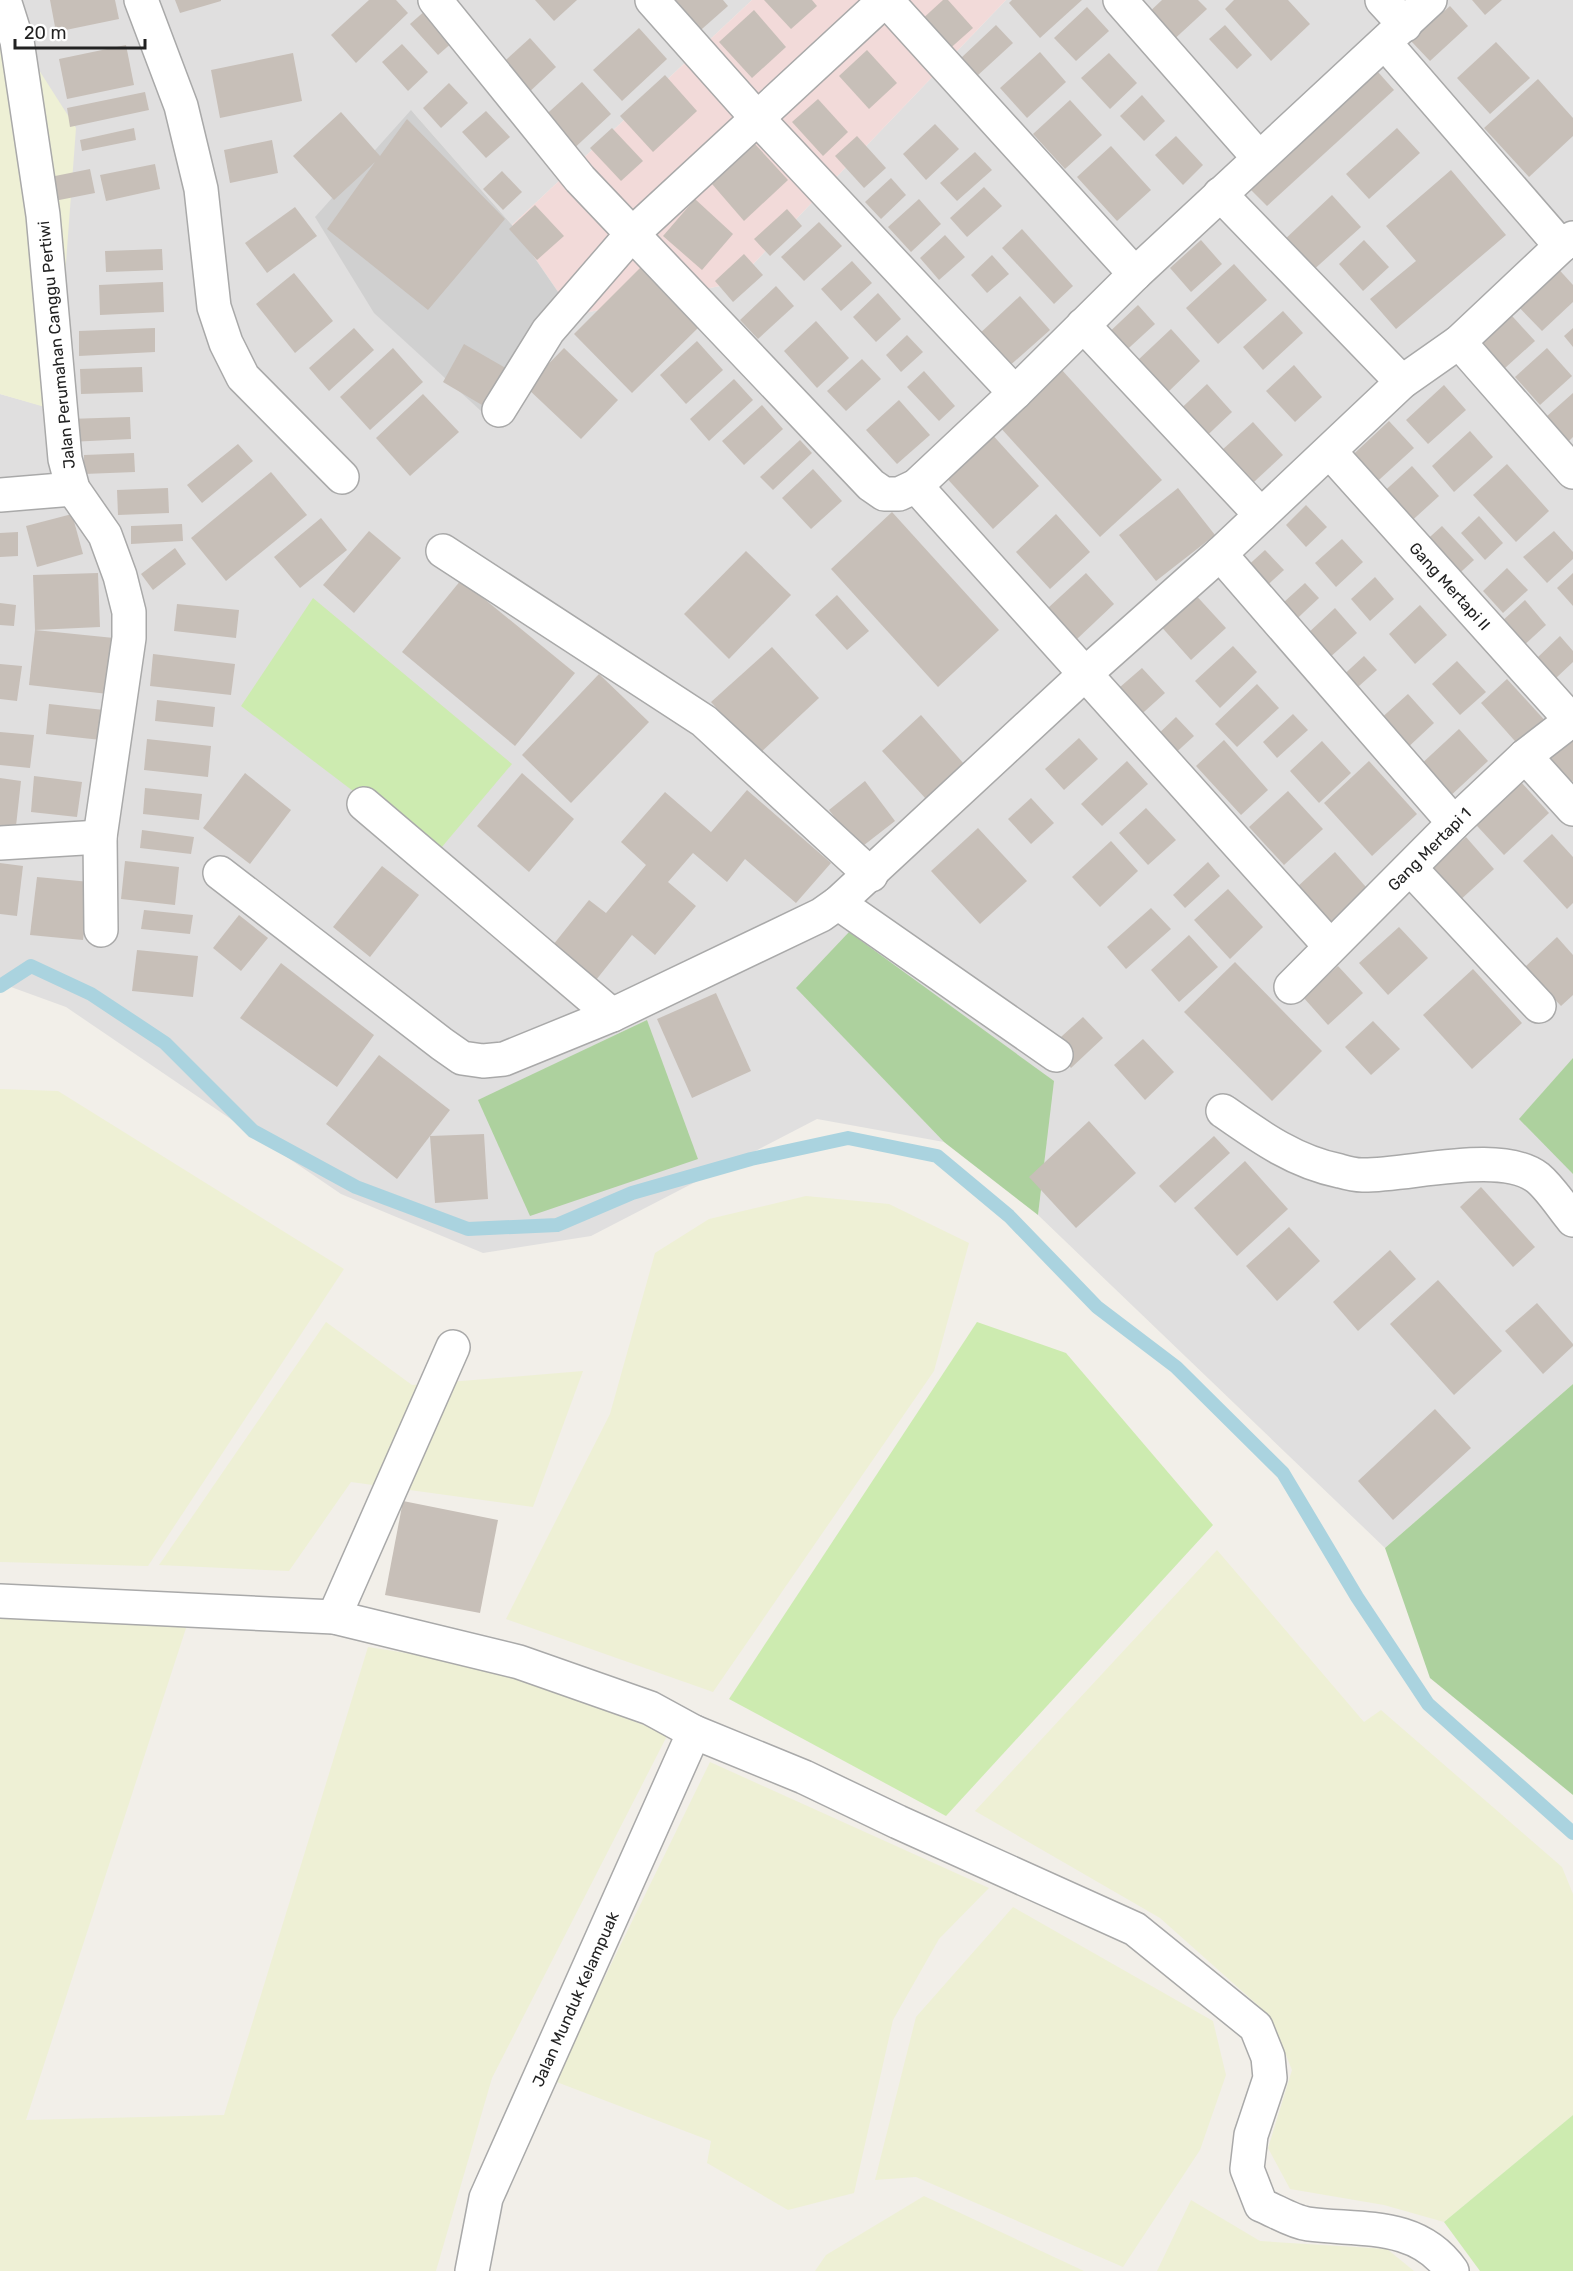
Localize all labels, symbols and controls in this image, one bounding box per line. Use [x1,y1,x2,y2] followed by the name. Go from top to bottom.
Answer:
[15,12,146,50] scale bar
[24,22,66,44] text: 20 m
[34,220,79,470] street label: Jalan Perumahan Canggu Pertiwi
[1405,538,1494,634] street label: Gang Mertapi II
[1384,804,1475,895] street label: Gang Mertapi 1
[528,1908,623,2090] street label: Jalan Munduk Kelampuak

